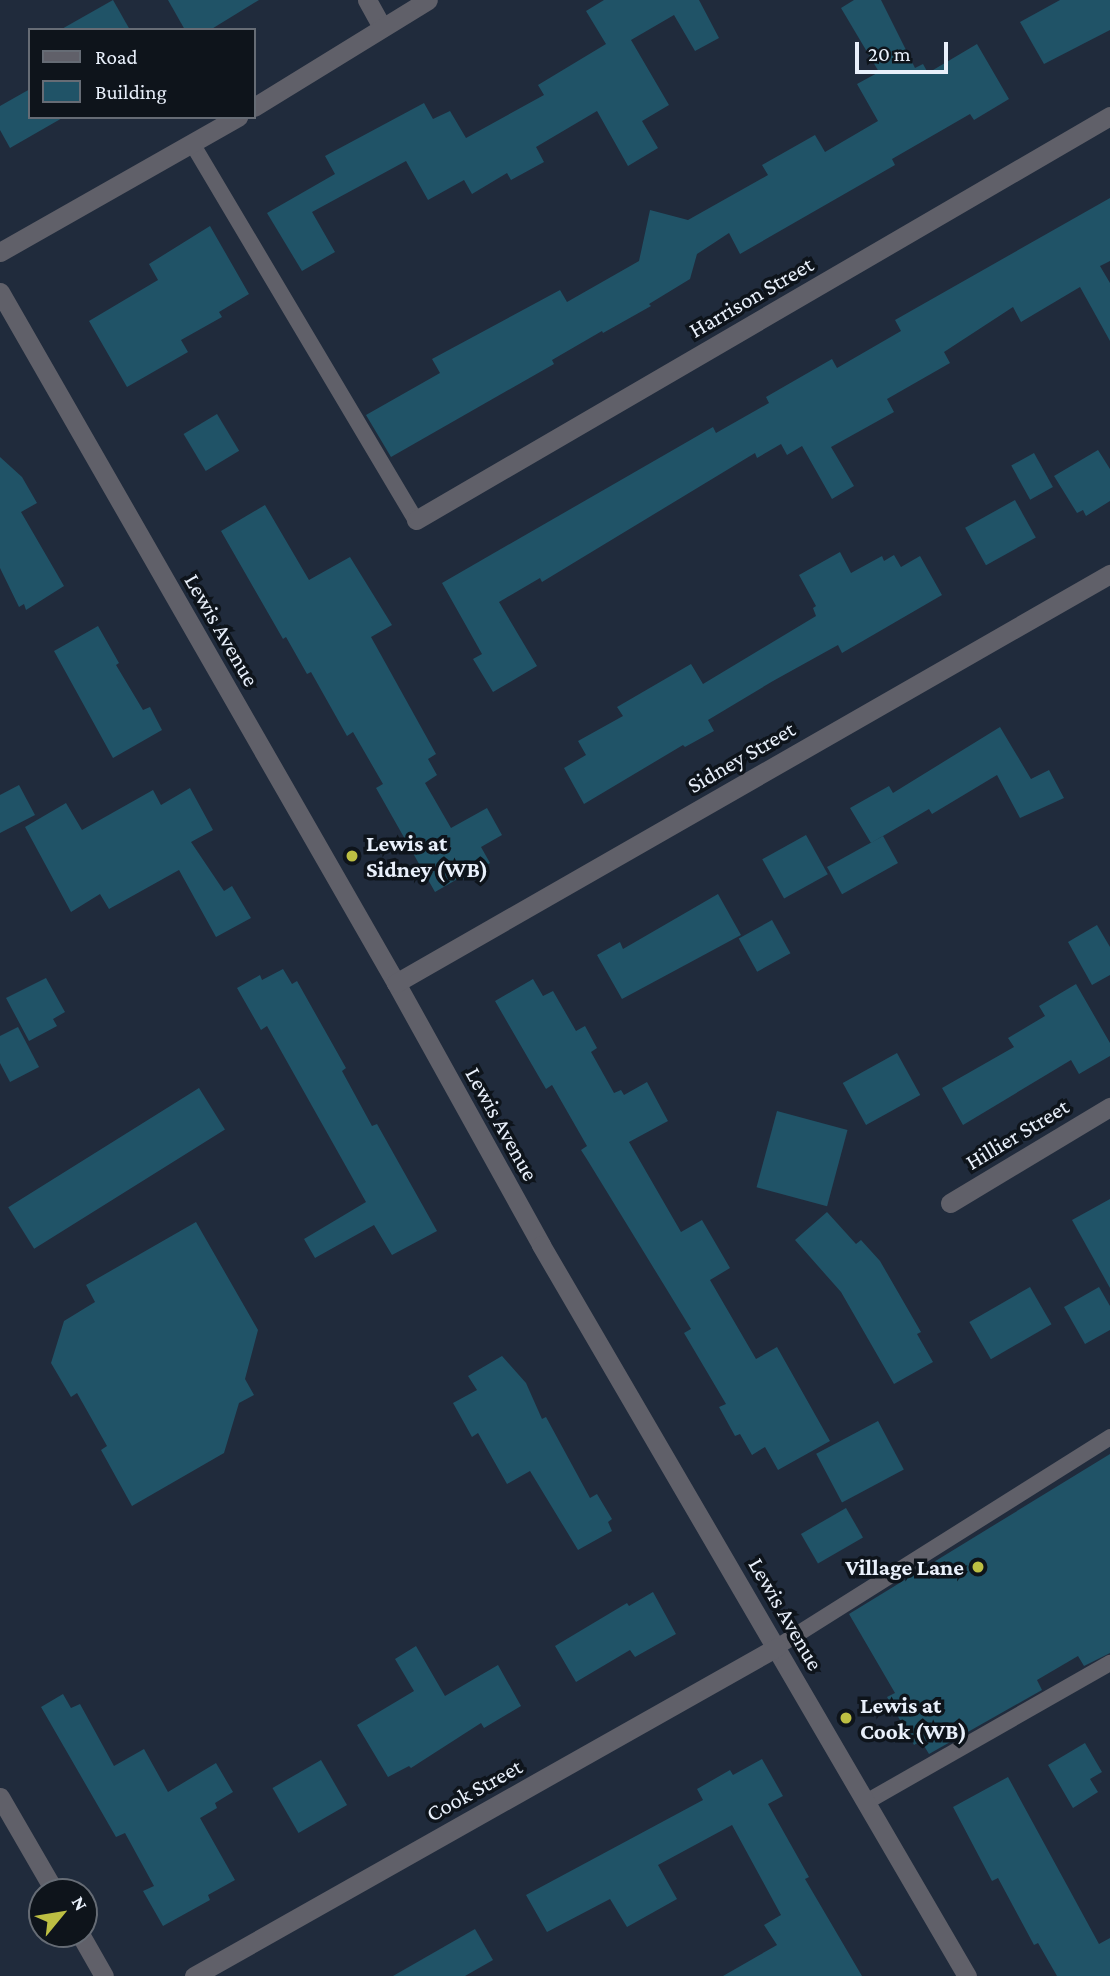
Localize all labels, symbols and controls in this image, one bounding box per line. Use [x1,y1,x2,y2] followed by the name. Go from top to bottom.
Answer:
[28,28,256,119] legend
[858,28,951,72] scale bar
[868,42,911,66] text: 20 m
[95,45,138,69] text: Road
[95,80,167,104] text: Building
[684,250,818,344] street label: Harrison Street
[179,569,265,691] street label: Lewis Avenue
[682,715,800,799] street label: Sidney Street
[366,829,488,883] place label: Lewis at Sidney (WB)
[344,848,360,864] marker: Lewis at Sidney (WB)
[459,1062,545,1186] street label: Lewis Avenue
[960,1092,1074,1176] street label: Hillier Street
[743,1553,829,1675] street label: Lewis Avenue
[845,1553,964,1581] place label: Village Lane
[970,1559,986,1575] marker: Village Lane
[860,1691,967,1745] place label: Lewis at Cook (WB)
[838,1710,854,1726] marker: Lewis at Cook (WB)
[421,1752,527,1828] street label: Cook Street
[28,1878,98,1948] north arrow
[68,1892,92,1914] text: N

